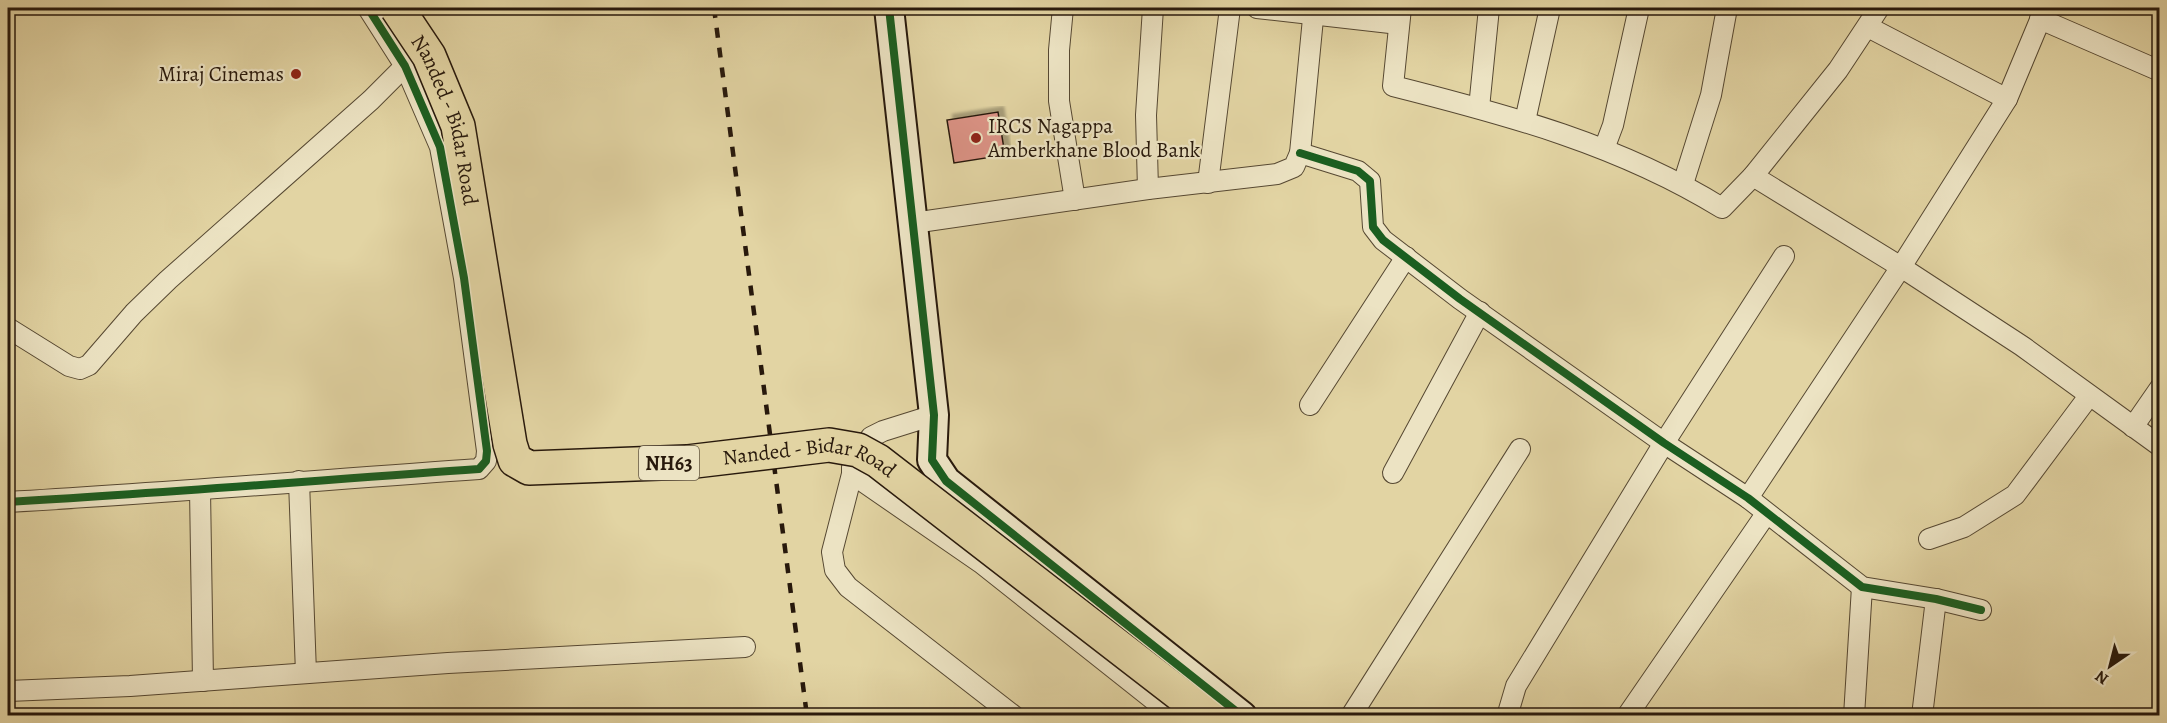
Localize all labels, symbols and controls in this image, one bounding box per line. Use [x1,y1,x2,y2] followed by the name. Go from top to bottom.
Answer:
[405,29,485,208] street label: Nanded - Bidar Road
[158,60,284,88] place label: Miraj Cinemas
[289,67,303,81] marker: Miraj Cinemas
[987,112,1201,164] place label: IRCS Nagappa Amberkhane Blood Bank
[969,131,983,145] marker: IRCS Nagappa Amberkhane Blood Bank
[721,430,903,484] street label: Nanded - Bidar Road
[639,446,699,480] road number: NH63
[2080,636,2140,696] north arrow
[2091,665,2113,690] text: N

